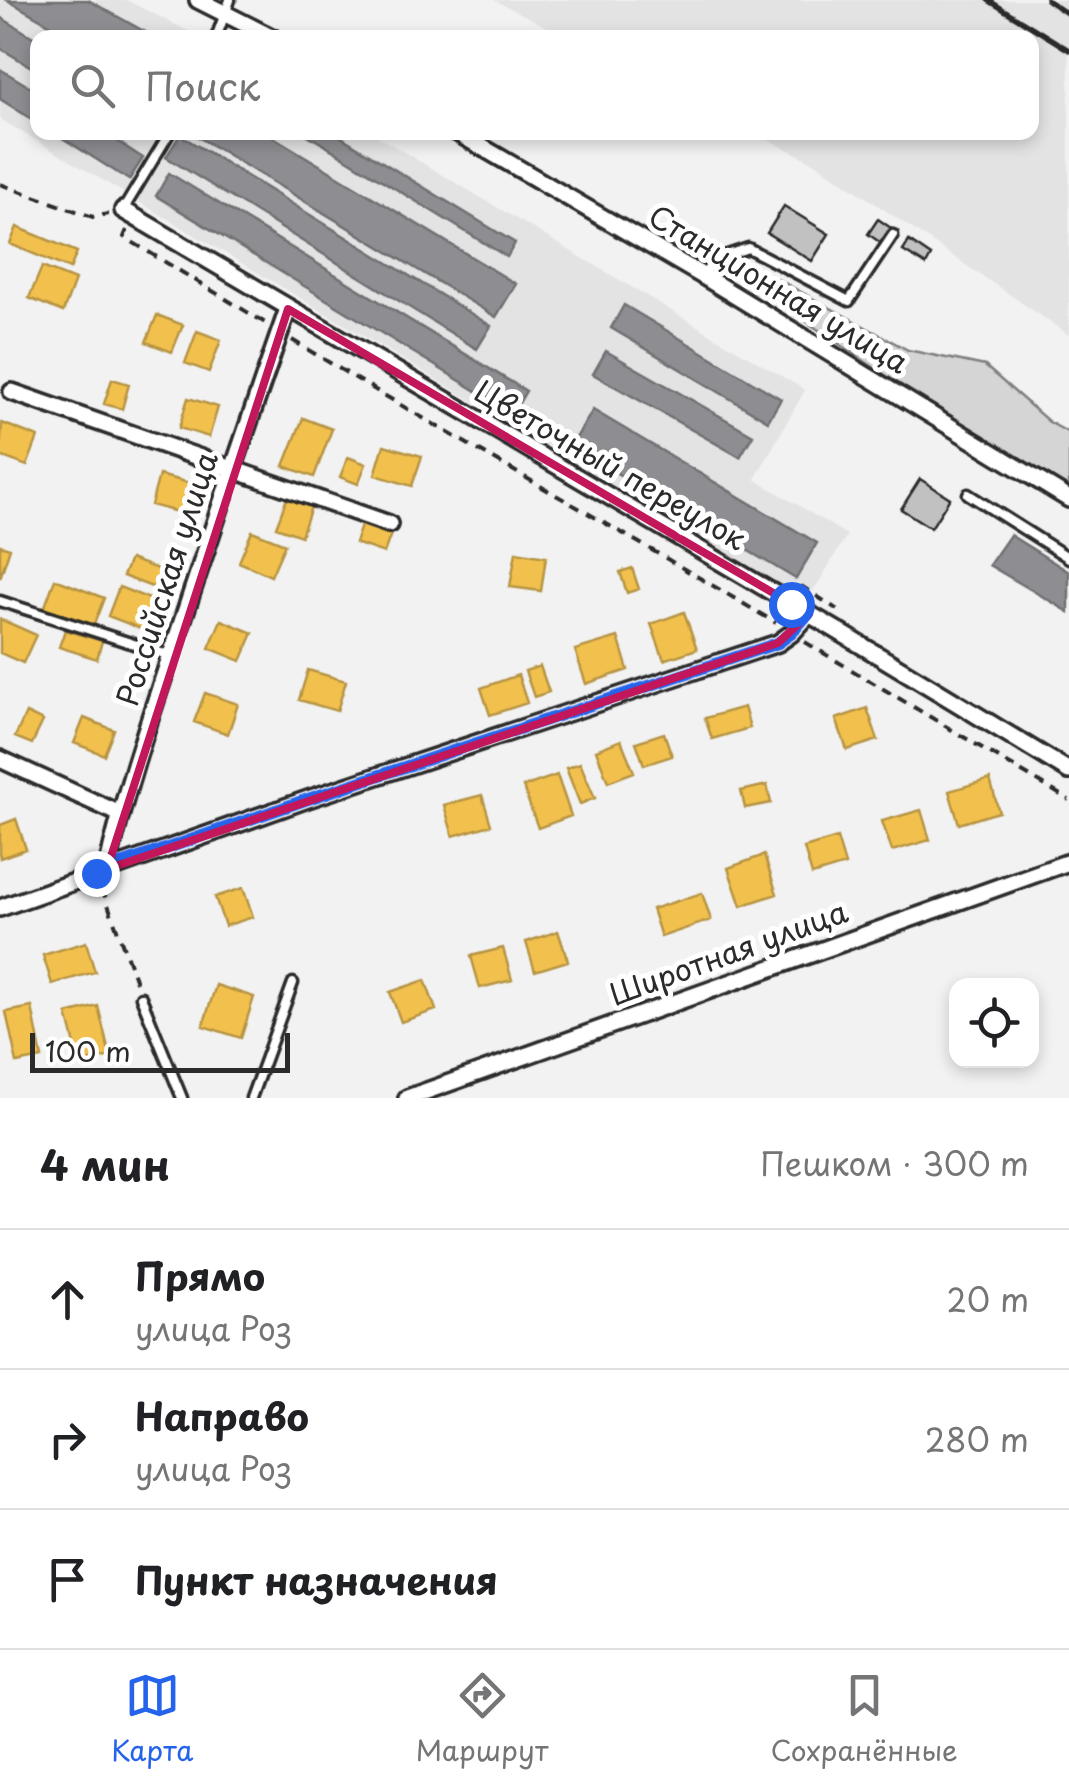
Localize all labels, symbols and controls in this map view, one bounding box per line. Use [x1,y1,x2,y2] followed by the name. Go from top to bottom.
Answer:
[30,30,1039,140] search box
[145,57,260,114] text: Поиск
[65,58,120,113] icon: search
[641,192,918,383] street label: Станционная улица
[467,368,756,560] street label: Цветочный переулок
[103,445,228,711] street label: Российская улица
[769,582,815,628] route start
[74,851,120,897] route end
[603,888,854,1016] street label: Широтная улица
[949,978,1039,1068] map controls
[949,978,1039,1068] button: locate
[30,1028,290,1072] scale bar
[45,1029,131,1072] text: 100 m
[40,1132,170,1195] text: 4 мин
[760,1139,1029,1187] text: Пешком · 300 m
[135,1247,265,1304] text: Прямо
[40,1272,95,1327] icon: ahead
[947,1275,1029,1323] text: 20 m
[135,1304,292,1352] text: улица Роз
[135,1387,309,1444] text: Направо
[40,1412,95,1467] icon: right
[925,1415,1029,1463] text: 280 m
[135,1444,292,1492] text: улица Роз
[135,1551,498,1608] text: Пункт назначения
[40,1552,95,1607] icon: arrive
[111,1668,193,1771] tab: Карта
[416,1668,548,1771] tab: Маршрут
[771,1668,958,1771] tab: Сохранённые

